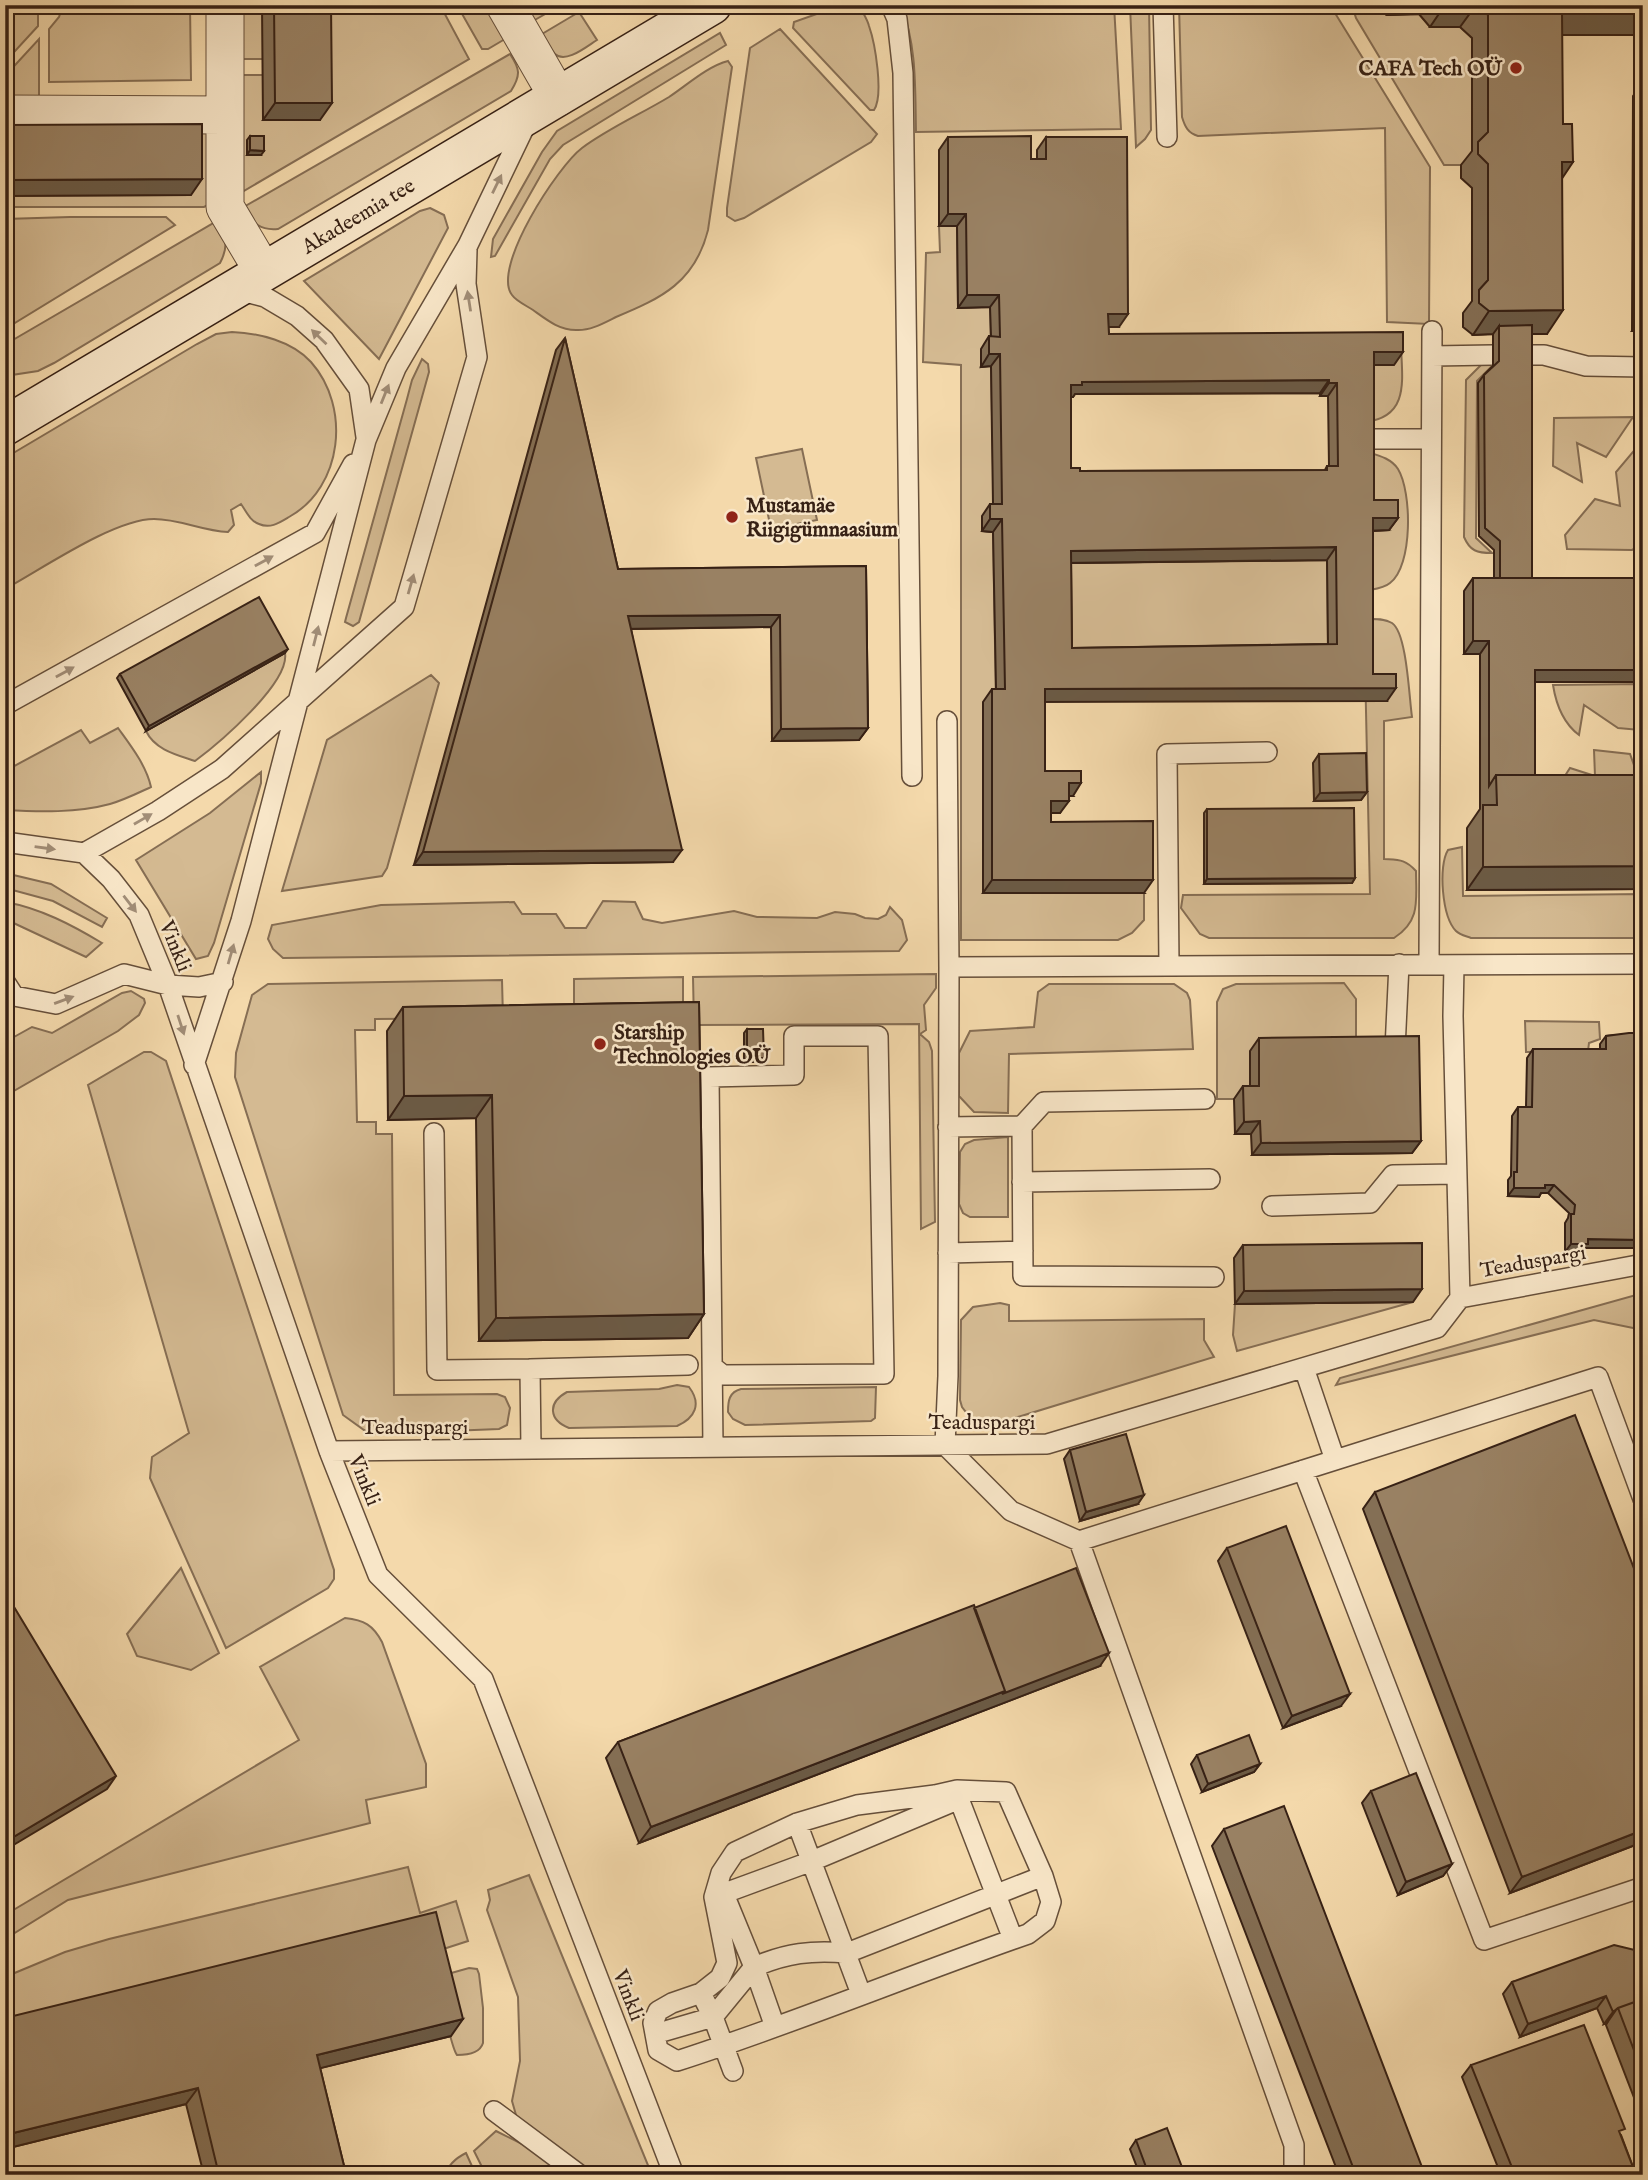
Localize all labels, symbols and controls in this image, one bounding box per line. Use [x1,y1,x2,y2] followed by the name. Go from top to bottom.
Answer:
[1359,56,1503,83] place label: CAFA Tech OÜ
[1508,60,1524,76] marker: CAFA Tech OÜ
[297,173,421,262] street label: Akadeemia tee
[492,174,503,194] one-way arrow
[463,290,474,312] one-way arrow
[311,328,328,345] one-way arrow
[379,384,391,404] one-way arrow
[746,493,899,544] place label: Mustamäe Riigigümnaasium
[724,509,740,525] marker: Mustamäe Riigigümnaasium
[254,555,273,567] one-way arrow
[406,573,416,594] one-way arrow
[311,625,322,647] one-way arrow
[55,666,75,678] one-way arrow
[134,813,153,825] one-way arrow
[34,843,56,854] one-way arrow
[123,895,137,913] one-way arrow
[152,916,197,976] street label: Vinkli
[227,943,237,964] one-way arrow
[54,994,75,1005] one-way arrow
[176,1015,187,1036] one-way arrow
[613,1020,771,1071] place label: Starship Technologies OÜ
[592,1036,608,1052] marker: Starship Technologies OÜ
[1478,1240,1588,1285] street label: Teaduspargi
[929,1410,1035,1437] street label: Teaduspargi
[362,1415,468,1442] street label: Teaduspargi
[341,1450,386,1510] street label: Vinkli
[605,1965,650,2025] street label: Vinkli

